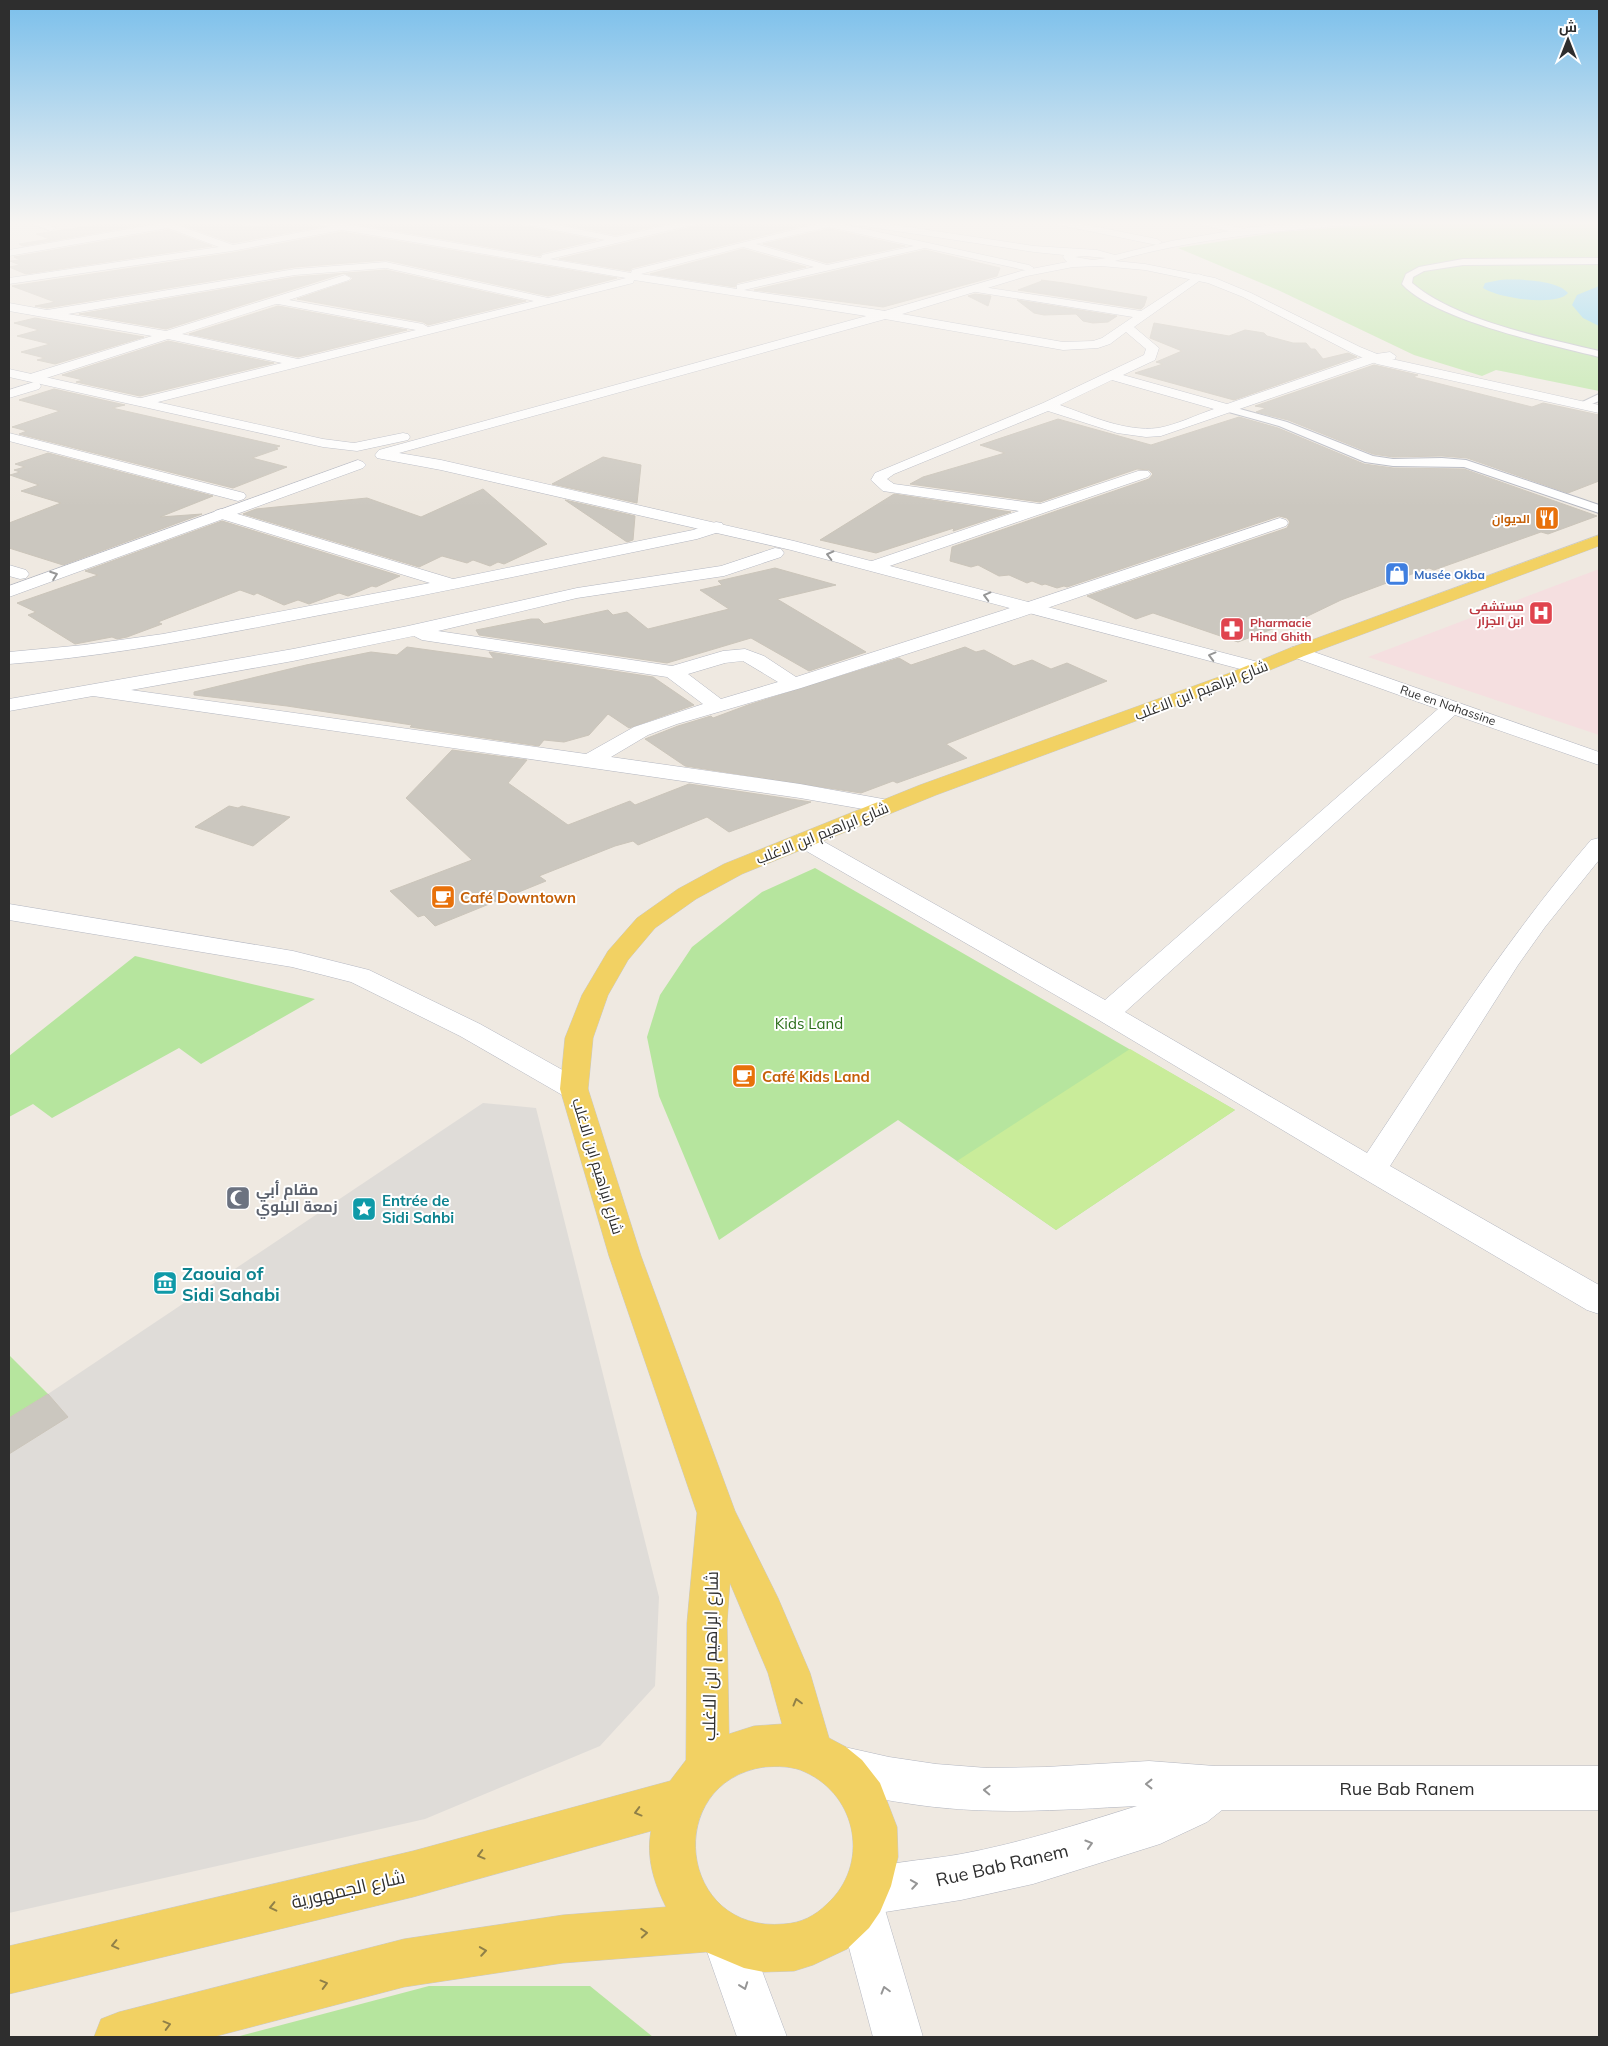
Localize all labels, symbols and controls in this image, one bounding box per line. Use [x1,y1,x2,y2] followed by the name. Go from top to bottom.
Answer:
[1543,15,1593,65] north arrow
[1559,18,1577,36] text: ش
[1534,505,1560,531] restaurant icon: الديوان
[1492,511,1530,527] place label: الديوان
[825,550,834,561] one-way arrow
[1384,561,1410,587] shop icon: Musée Okba
[1414,567,1485,582] place label: Musée Okba
[50,571,58,581] one-way arrow
[983,591,992,602] one-way arrow
[1469,599,1524,629] place label: مستشفى ابن الجزار
[1528,600,1554,626] hospital icon: مستشفى ابن الجزار
[1250,615,1312,644] place label: Pharmacie Hind Ghith
[1219,616,1245,642] pharmacy icon: Pharmacie Hind Ghith
[1208,651,1216,661] one-way arrow
[1132,656,1271,726] street label: شارع ابراهيم ابن الاغلب
[1398,682,1498,728] street label: Rue en Nahassine
[753,798,892,870] street label: شارع ابراهيم ابن الاغلب
[430,884,456,910] cafe icon: Café Downtown
[460,888,576,907] place label: Café Downtown
[775,1014,843,1033] park label: Kids Land
[731,1063,757,1089] cafe icon: Café Kids Land
[762,1067,870,1086] place label: Café Kids Land
[566,1096,628,1237] street label: شارع ابراهيم ابن الاغلب
[256,1180,338,1219] place label: مقام أبي زمعة البلوي
[225,1185,251,1211] mosque icon: مقام أبي زمعة البلوي
[382,1191,454,1227] place label: Entrée de Sidi Sahbi
[351,1196,377,1222] place icon: Entrée de Sidi Sahbi
[182,1262,280,1306] place label: Zaouia of Sidi Sahabi
[152,1270,178,1296] museum icon: Zaouia of Sidi Sahabi
[697,1571,724,1741] street label: شارع ابراهيم ابن الاغلب
[792,1699,802,1707] one-way arrow
[1339,1777,1475,1800] street label: Rue Bab Ranem
[1145,1779,1153,1789] one-way arrow
[983,1784,991,1795] one-way arrow
[634,1806,642,1816] one-way arrow
[934,1839,1070,1891] street label: Rue Bab Ranem
[1084,1839,1093,1849] one-way arrow
[478,1849,486,1859] one-way arrow
[289,1865,407,1914] street label: شارع الجمهورية
[909,1880,918,1890] one-way arrow
[268,1901,277,1912] one-way arrow
[640,1927,648,1938] one-way arrow
[110,1939,119,1950] one-way arrow
[479,1946,487,1957] one-way arrow
[319,1979,328,1990] one-way arrow
[738,1981,748,1989] one-way arrow
[880,1987,890,1995] one-way arrow
[162,2020,171,2031] one-way arrow

